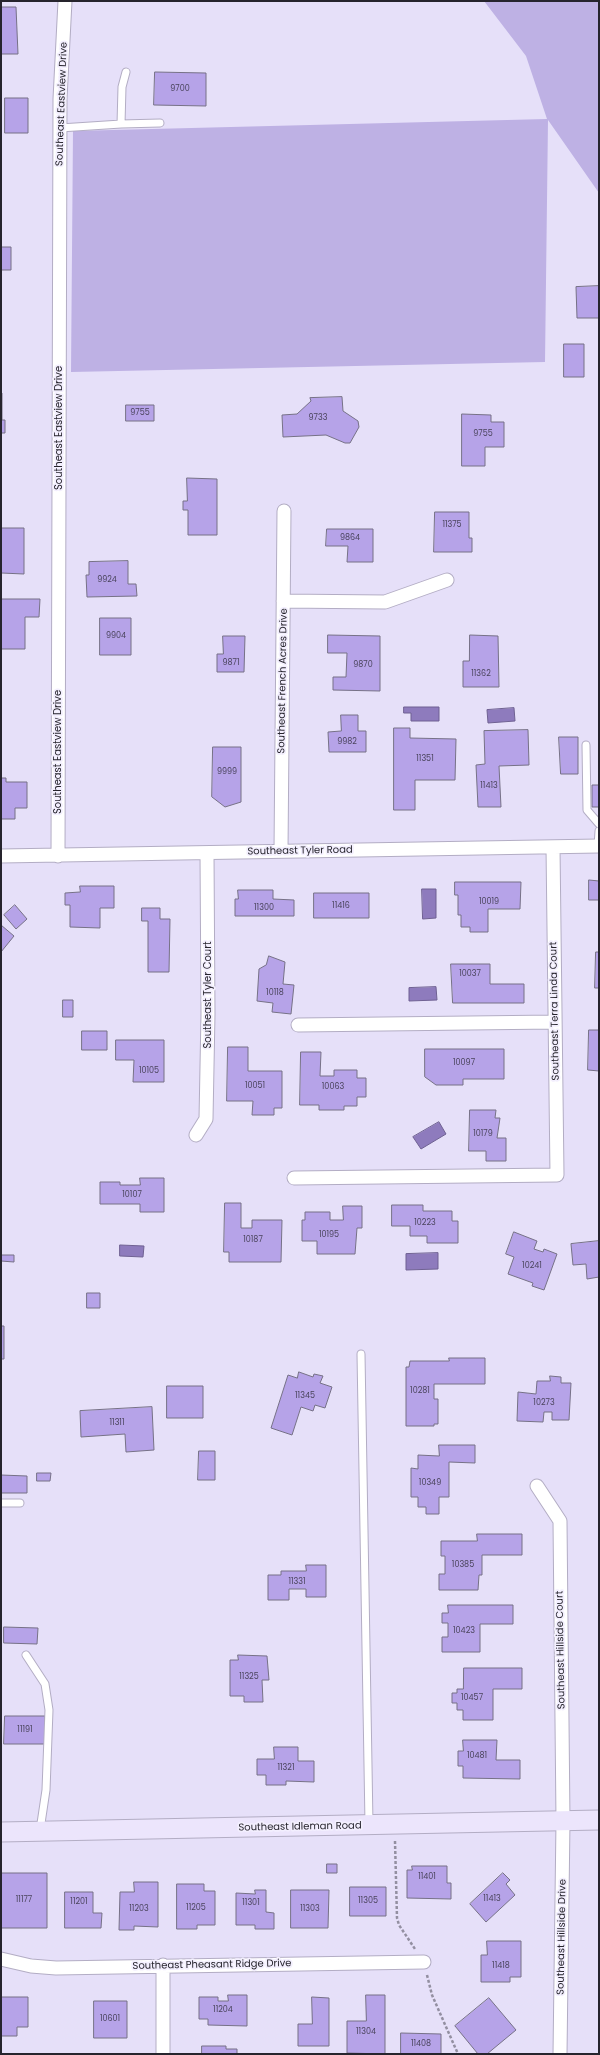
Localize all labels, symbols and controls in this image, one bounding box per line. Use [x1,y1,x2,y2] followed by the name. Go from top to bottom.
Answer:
[54,42,70,166] street label: Southeast Eastview Drive
[170,84,190,94] house number: 9700
[53,366,65,490] street label: Southeast Eastview Drive
[130,408,150,418] house number: 9755
[309,413,327,423] house number: 9733
[473,429,493,439] house number: 9755
[442,520,462,530] house number: 11375
[340,533,360,543] house number: 9864
[97,575,117,585] house number: 9924
[276,608,290,754] street label: Southeast French Acres Drive
[106,631,126,641] house number: 9904
[222,658,240,668] house number: 9871
[353,660,373,670] house number: 9870
[471,669,491,679] house number: 11362
[52,690,64,814] street label: Southeast Eastview Drive
[337,737,357,747] house number: 9982
[416,754,434,764] house number: 11351
[217,767,237,777] house number: 9999
[480,781,498,791] house number: 11413
[247,844,353,858] street label: Southeast Tyler Road
[479,897,499,907] house number: 10019
[332,901,350,911] house number: 11416
[254,903,274,913] house number: 11300
[202,941,214,1049] street label: Southeast Tyler Court
[548,941,562,1081] street label: Southeast Terra Linda Court
[459,969,481,979] house number: 10037
[266,988,284,998] house number: 10118
[453,1058,475,1068] house number: 10097
[139,1066,159,1076] house number: 10105
[245,1081,265,1091] house number: 10051
[322,1082,344,1092] house number: 10063
[473,1129,493,1139] house number: 10179
[122,1190,142,1200] house number: 10107
[414,1218,436,1228] house number: 10223
[319,1230,339,1240] house number: 10195
[243,1235,263,1245] house number: 10187
[522,1261,542,1271] house number: 10241
[410,1386,430,1396] house number: 10281
[295,1391,315,1401] house number: 11345
[533,1398,555,1408] house number: 10273
[110,1418,124,1428] house number: 11311
[419,1478,441,1488] house number: 10349
[452,1560,474,1570] house number: 10385
[288,1577,306,1587] house number: 11331
[554,1591,568,1709] street label: Southeast Hillside Court
[453,1626,475,1636] house number: 10423
[239,1672,259,1682] house number: 11325
[461,1693,483,1703] house number: 10457
[17,1725,33,1735] house number: 11191
[467,1751,487,1761] house number: 10481
[278,1763,294,1773] house number: 11321
[238,1820,362,1834] street label: Southeast Idleman Road
[418,1872,436,1882] house number: 11401
[555,1879,569,1995] street label: Southeast Hillside Drive
[483,1894,501,1904] house number: 11413
[16,1895,32,1905] house number: 11177
[358,1896,378,1906] house number: 11305
[70,1897,88,1907] house number: 11201
[242,1898,260,1908] house number: 11301
[186,1903,206,1913] house number: 11205
[129,1904,149,1914] house number: 11203
[300,1904,320,1914] house number: 11303
[132,1958,292,1972] street label: Southeast Pheasant Ridge Drive
[492,1961,510,1971] house number: 11418
[213,2005,233,2015] house number: 11204
[100,2014,120,2024] house number: 10601
[356,2027,376,2037] house number: 11304
[411,2039,431,2049] house number: 11408

